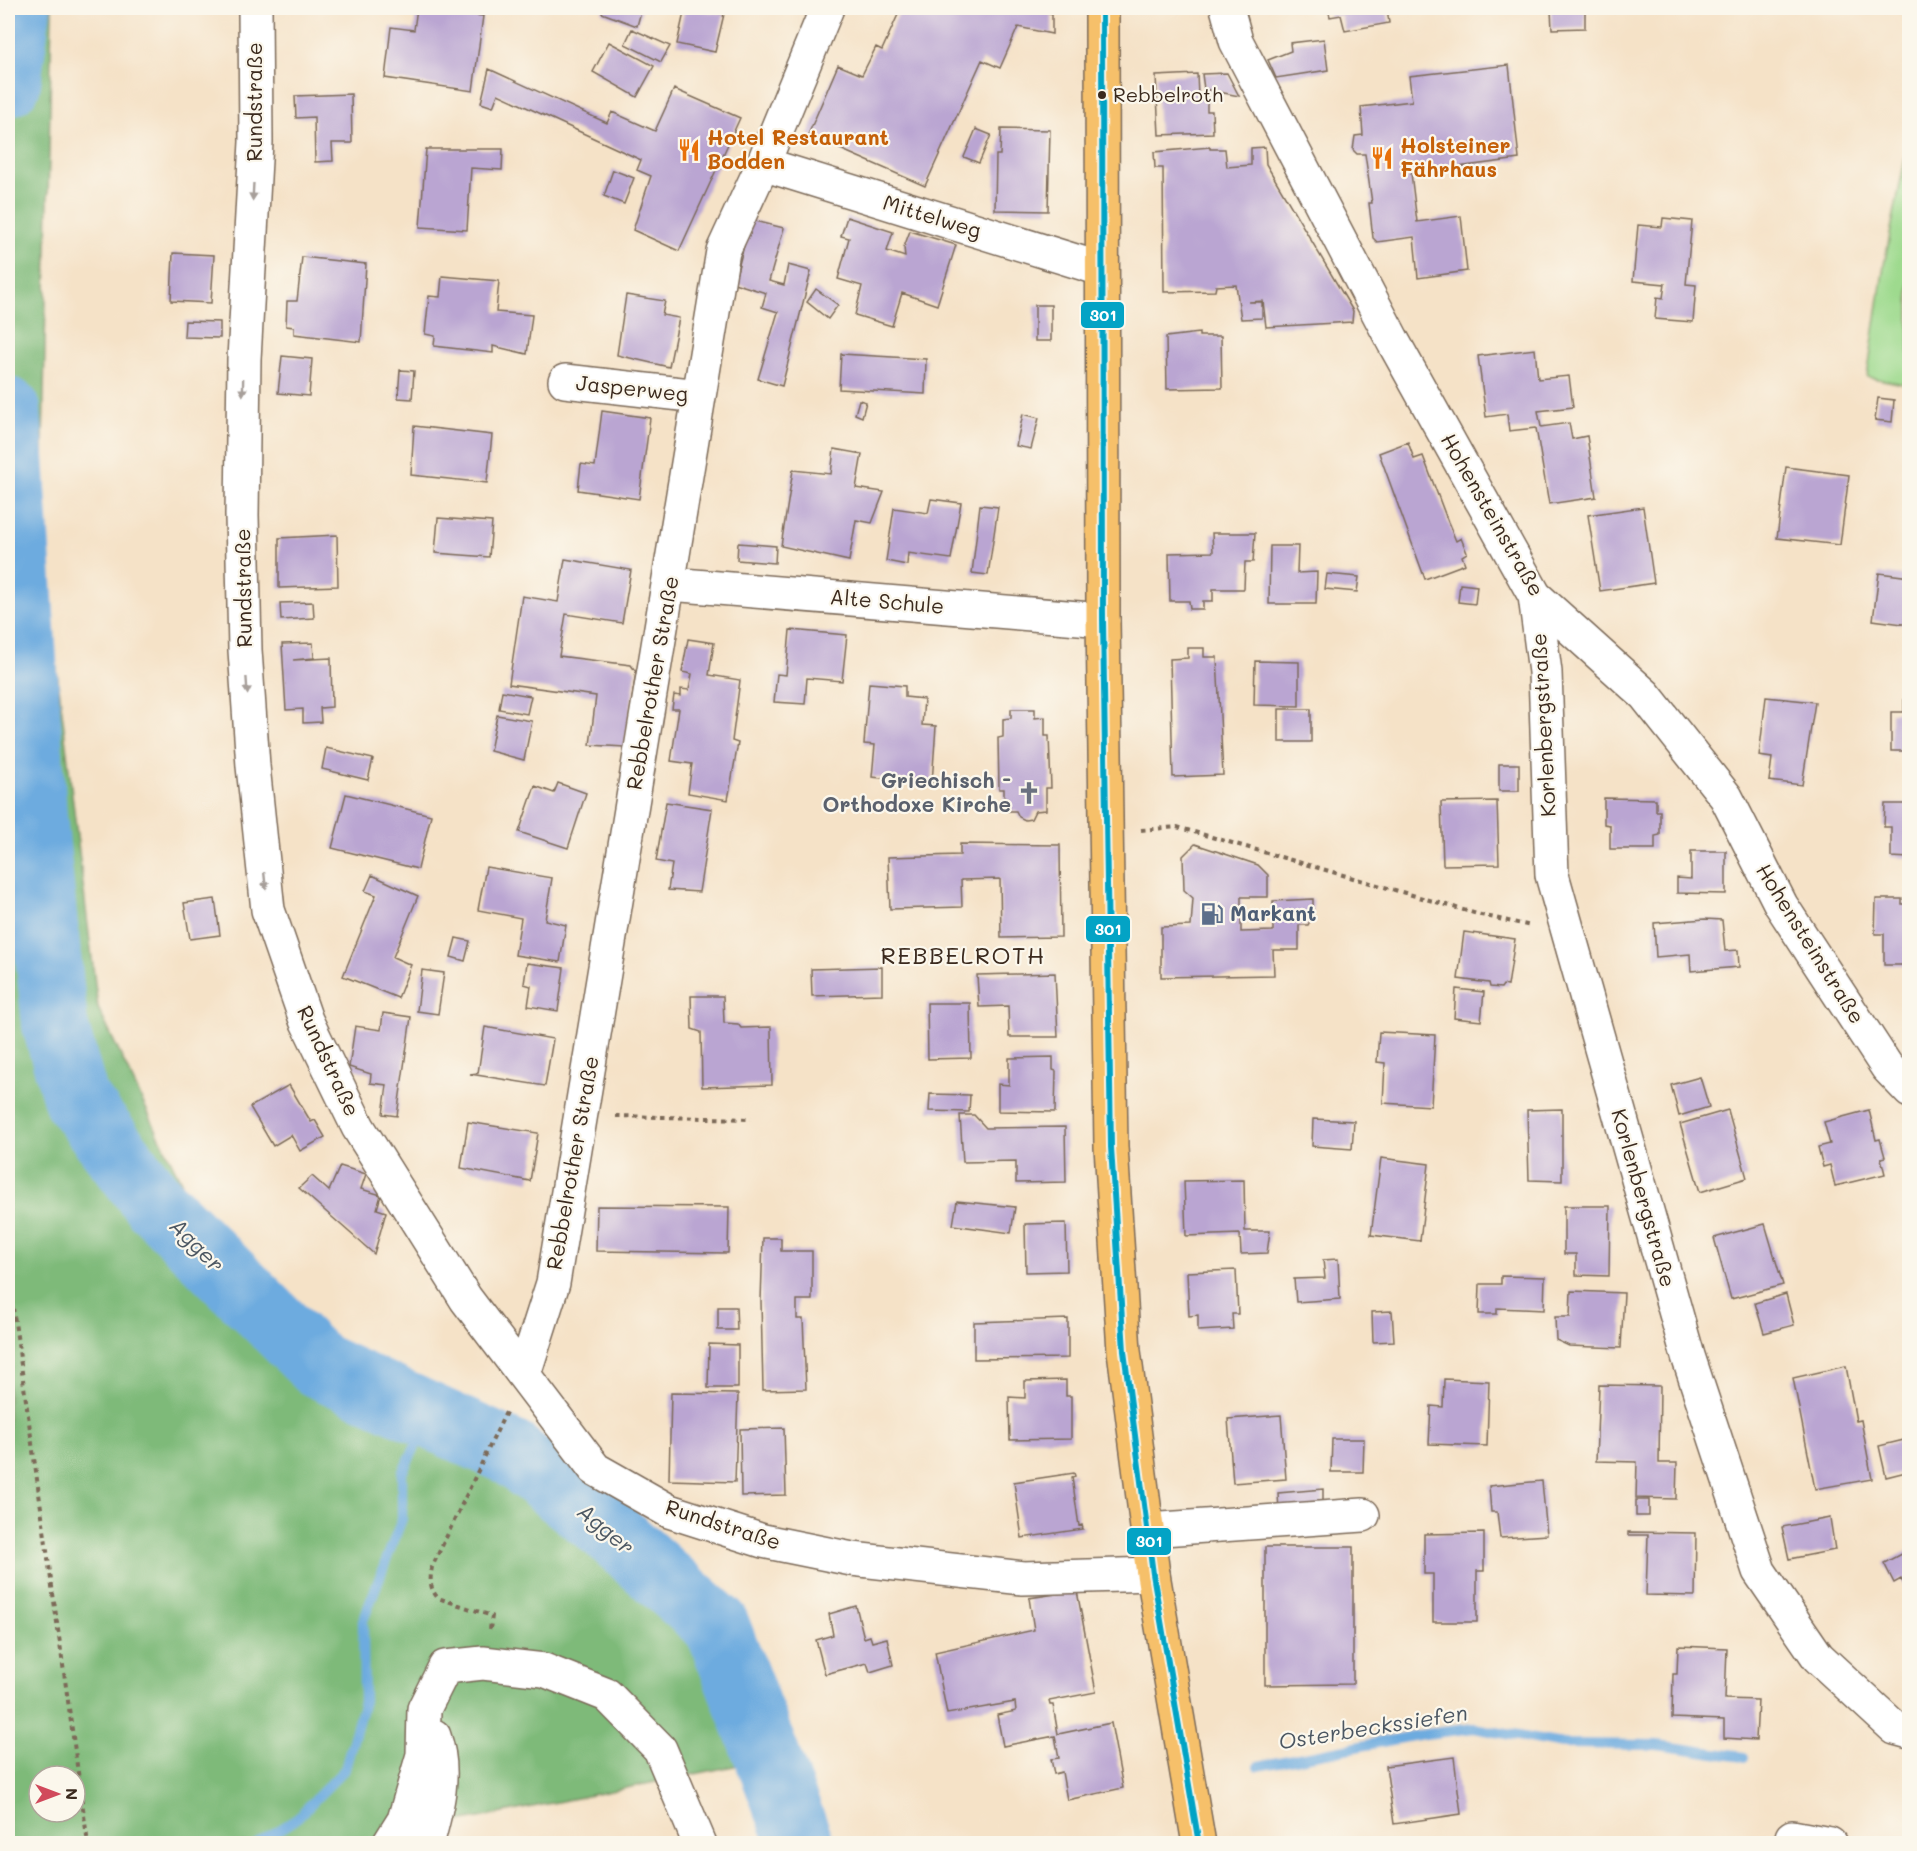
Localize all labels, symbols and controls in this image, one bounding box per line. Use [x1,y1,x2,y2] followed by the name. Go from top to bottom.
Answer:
[240,42,267,162] street label: Rundstraße
[1113,81,1223,107] place label: Rebbelroth
[1096,89,1108,101] marker: Rebbelroth
[707,123,889,174] place label: Hotel Restaurant Bodden
[1400,131,1510,182] place label: Holsteiner Fährhaus
[676,137,702,163] restaurant icon: Hotel Restaurant Bodden
[1369,145,1395,171] restaurant icon: Holsteiner Fährhaus
[249,182,258,201] one-way arrow
[880,188,985,243] street label: Mittelweg
[1080,301,1125,329] line badge: 301
[1090,304,1116,325] text: 301
[575,368,690,407] street label: Jasperweg
[238,377,248,396] one-way arrow
[1436,428,1551,601] street label: Hohensteinstraße
[228,528,257,648] street label: Rundstraße
[619,574,684,792] street label: Rebbelrother Straße
[829,582,945,619] street label: Alte Schule
[1524,632,1561,818] street label: Korlenbergstraße
[243,677,252,696] one-way arrow
[822,766,1011,817] place label: Griechisch - Orthodoxe Kirche
[1016,780,1042,806] church icon: Griechisch - Orthodoxe Kirche
[1751,858,1871,1028] street label: Hohensteinstraße
[260,871,270,890] one-way arrow
[1230,899,1316,926] place label: Markant
[1199,901,1225,927] fuel station icon: Markant
[1085,915,1131,943] line badge: 301
[1095,918,1121,939] text: 301
[880,939,1046,970] district label: REBBELROTH
[292,1001,367,1120] street label: Rundstraße
[539,1054,604,1272] street label: Rebbelrother Straße
[1606,1105,1683,1290] street label: Korlenbergstraße
[164,1211,231,1278] water label: Agger
[663,1492,784,1555] street label: Rundstraße
[572,1496,641,1561] water label: Agger
[1126,1527,1172,1556] line badge: 301
[1136,1530,1162,1551] text: 301
[1276,1697,1469,1756] water label: Osterbeckssiefen
[27,1764,87,1824] north arrow
[62,1788,83,1800] text: N

